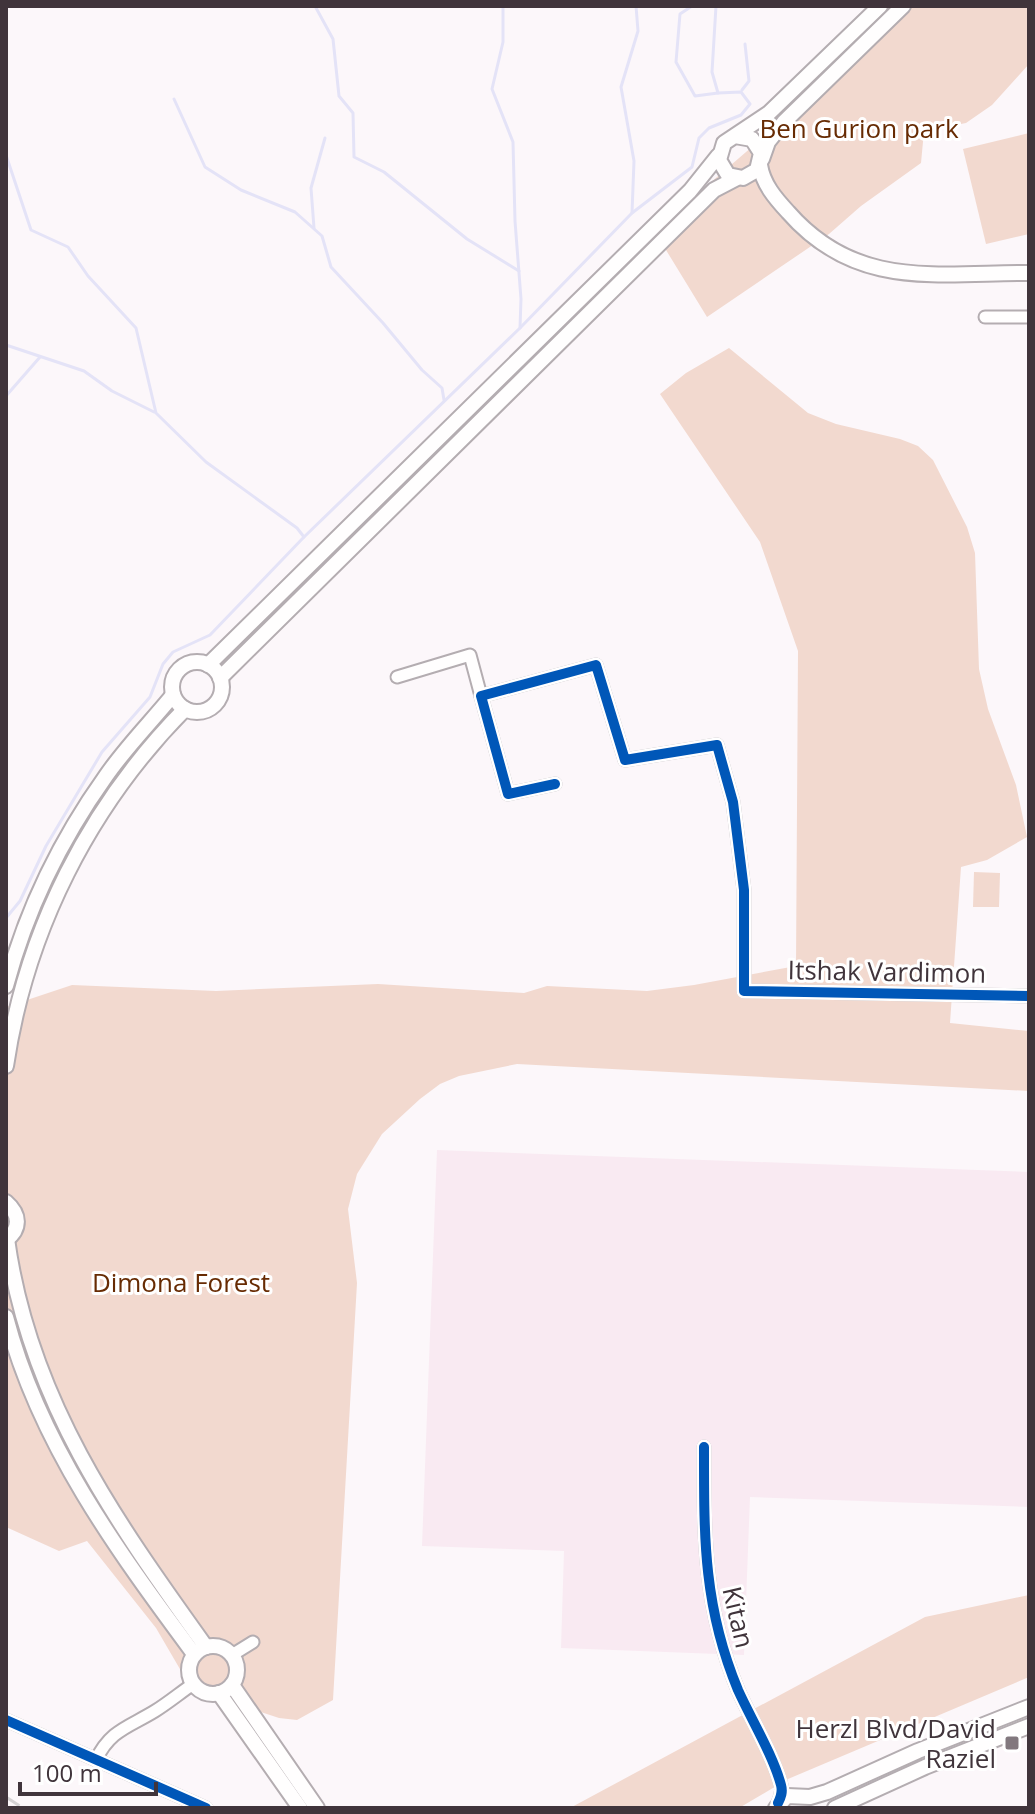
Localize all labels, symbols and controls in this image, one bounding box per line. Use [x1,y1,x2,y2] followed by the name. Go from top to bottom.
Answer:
[759,110,959,146] park label: Ben Gurion park
[787,951,987,991] street label: Itshak Vardimon
[92,1264,270,1300] park label: Dimona Forest
[714,1583,764,1651] street label: Kitan
[796,1710,996,1776] place label: Herzl Blvd/David Raziel
[1003,1734,1021,1752] marker: Herzl Blvd/David Raziel
[20,1746,156,1796] scale bar
[32,1756,102,1789] text: 100 m

